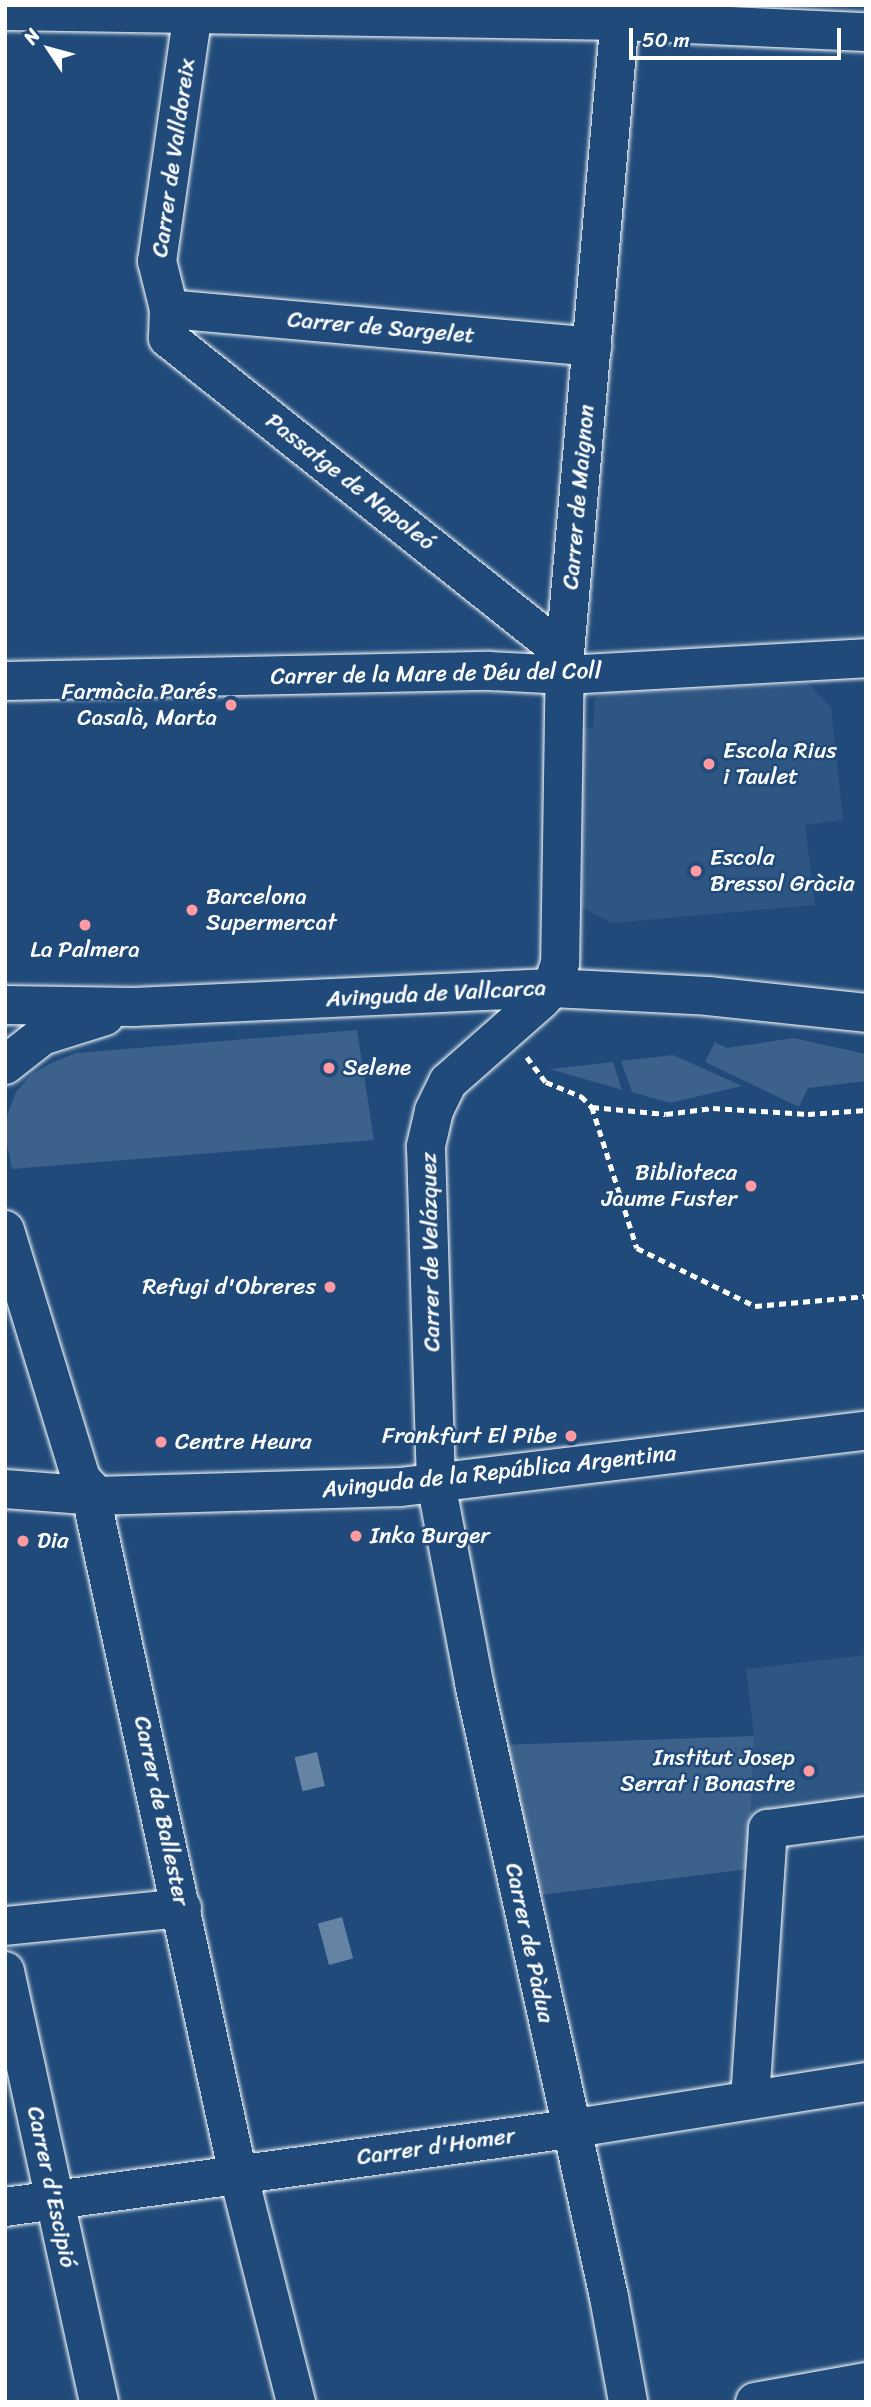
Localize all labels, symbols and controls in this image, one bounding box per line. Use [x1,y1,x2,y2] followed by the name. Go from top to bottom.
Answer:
[14,14,84,84] north arrow
[633,14,845,58] scale bar
[14,21,49,51] text: N
[642,21,690,59] text: 50 m
[146,57,202,259] street label: Carrer de Valldoreix
[286,306,476,350] street label: Carrer de Sargelet
[557,403,601,591] street label: Carrer de Maignon
[260,407,440,557] street label: Passatge de Napoleó
[269,657,603,691] street label: Carrer de la Mare de Déu del Coll
[62,678,217,732] place label: Farmàcia Parés Casalà, Marta
[223,697,239,713] marker: Farmàcia Parés Casalà, Marta
[723,737,837,791] place label: Escola Rius i Taulet
[701,756,717,772] marker: Escola Rius i Taulet
[710,844,855,898] place label: Escola Bressol Gràcia
[688,863,704,879] marker: Escola Bressol Gràcia
[206,883,337,937] place label: Barcelona Supermercat
[184,902,200,918] marker: Barcelona Supermercat
[77,917,93,933] marker: La Palmera
[30,936,140,964] place label: La Palmera
[325,974,547,1014] street label: Avinguda de Vallcarca
[343,1054,411,1082] place label: Selene
[321,1060,337,1076] marker: Selene
[415,1152,447,1352] street label: Carrer de Velázquez
[601,1159,737,1213] place label: Biblioteca Jaume Fuster
[743,1178,759,1194] marker: Biblioteca Jaume Fuster
[143,1273,316,1301] place label: Refugi d'Obreres
[322,1279,338,1295] marker: Refugi d'Obreres
[382,1422,557,1450] place label: Frankfurt El Pibe
[175,1428,312,1456] place label: Centre Heura
[563,1428,579,1444] marker: Frankfurt El Pibe
[153,1434,169,1450] marker: Centre Heura
[320,1440,678,1504] street label: Avinguda de la República Argentina
[370,1522,490,1550] place label: Inka Burger
[37,1527,69,1555] place label: Dia
[348,1528,364,1544] marker: Inka Burger
[15,1533,31,1549] marker: Dia
[127,1714,195,1908] street label: Carrer de Ballester
[620,1744,795,1798] place label: Institut Josep Serrat i Bonastre
[801,1763,817,1779] marker: Institut Josep Serrat i Bonastre
[499,1860,559,2026] street label: Carrer de Pàdua
[20,2104,82,2270] street label: Carrer d'Escipió
[355,2122,517,2172] street label: Carrer d'Homer

